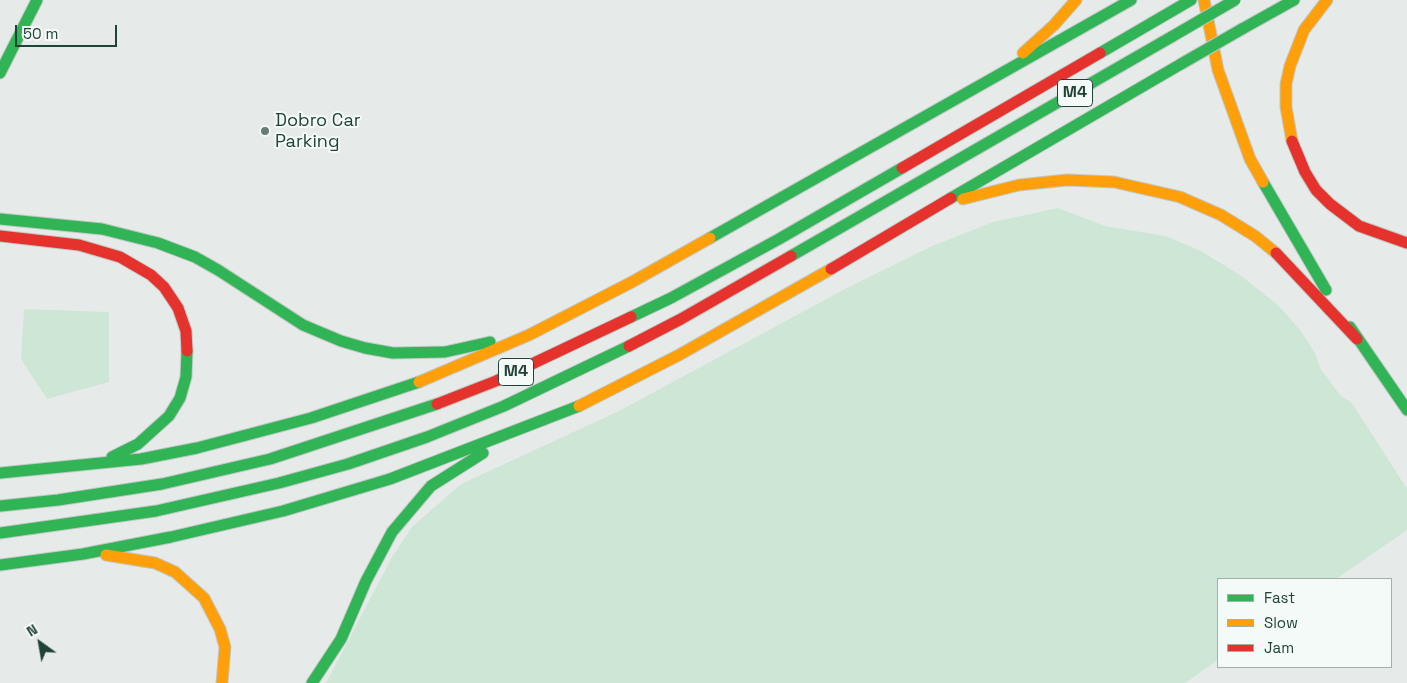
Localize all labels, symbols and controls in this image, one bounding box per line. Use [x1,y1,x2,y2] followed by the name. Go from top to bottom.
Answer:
[18,15,120,47] scale bar
[23,24,58,43] text: 50 m
[1058,80,1092,106] road number: M4
[275,110,361,152] place label: Dobro Car Parking
[259,125,271,137] marker: Dobro Car Parking
[498,358,534,386] road number: M4
[1217,578,1392,668] legend
[1264,588,1295,607] text: Fast
[1264,613,1298,632] text: Slow
[15,618,65,668] north arrow
[23,620,41,640] text: N
[1264,638,1294,657] text: Jam

